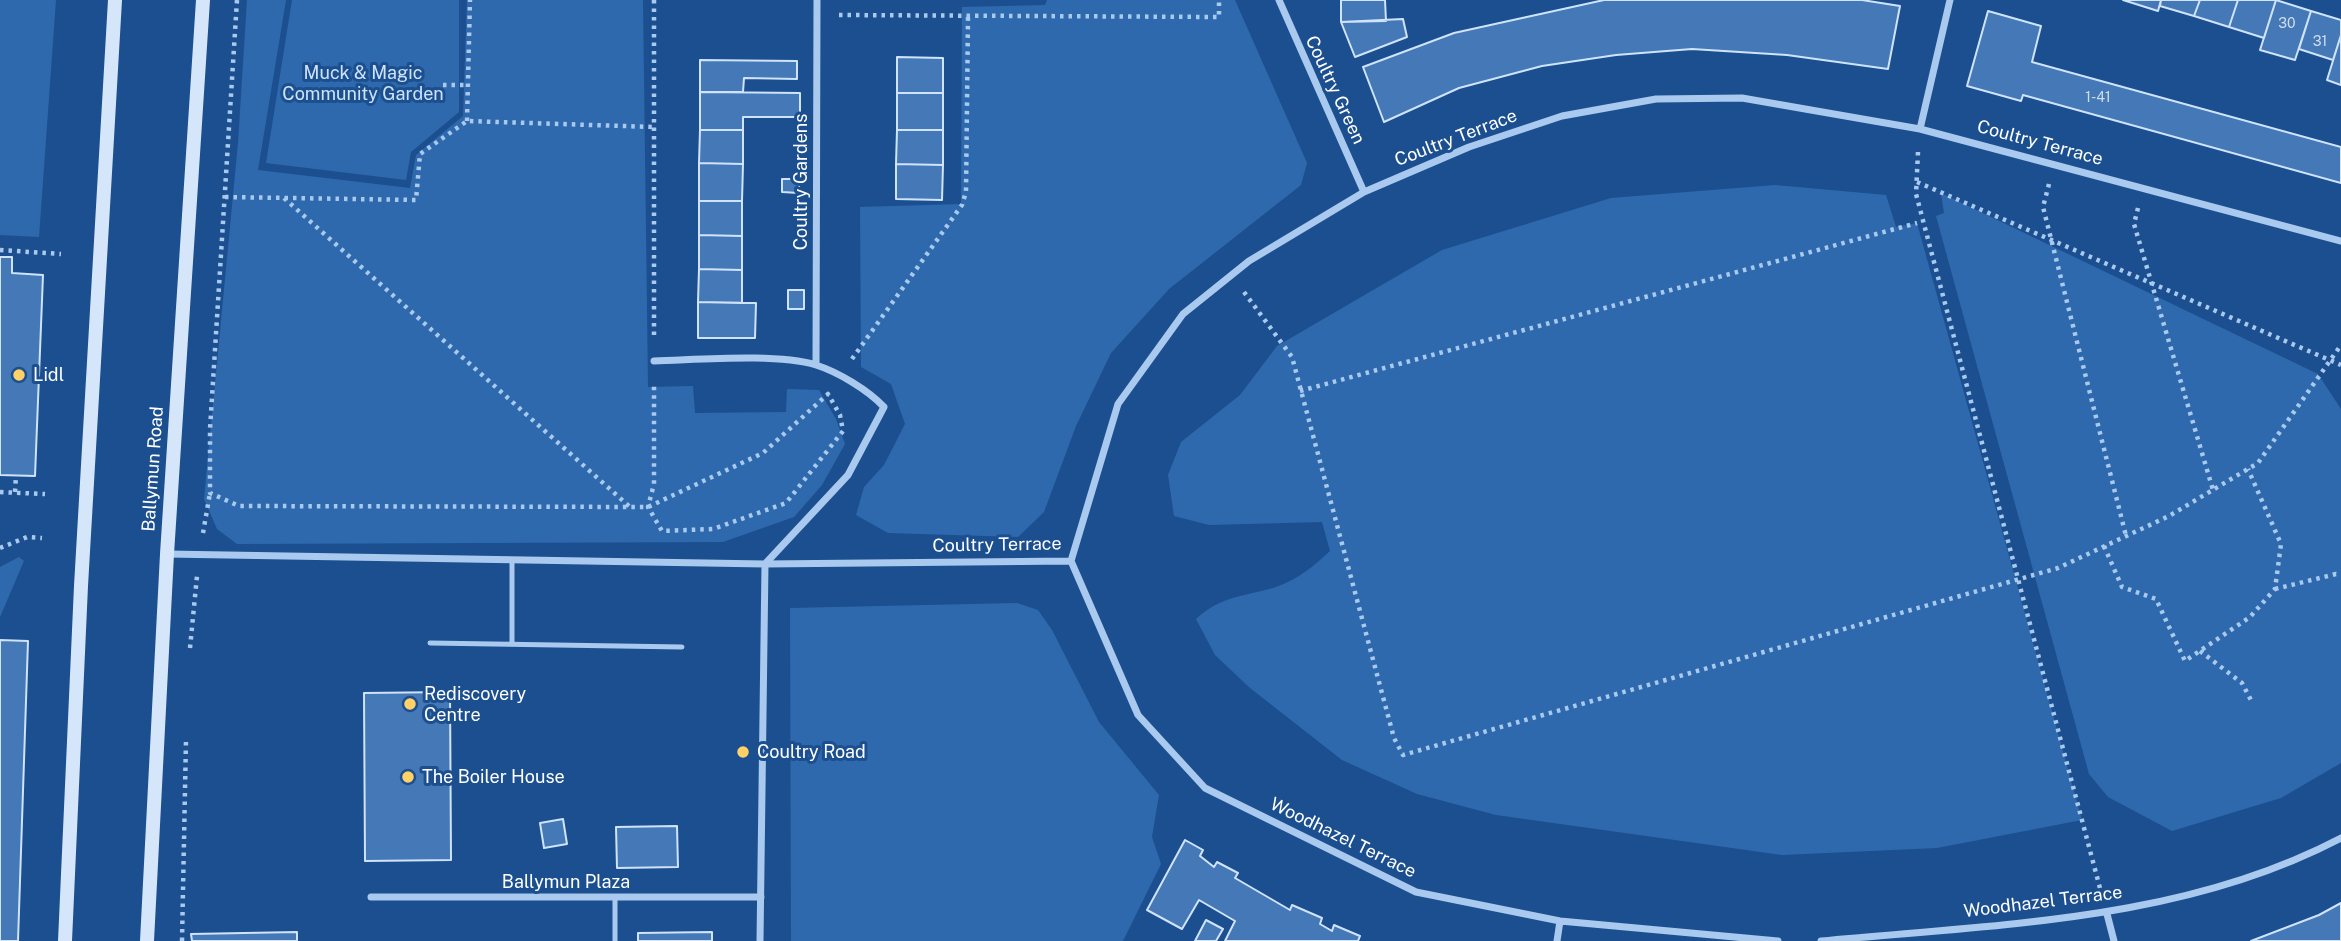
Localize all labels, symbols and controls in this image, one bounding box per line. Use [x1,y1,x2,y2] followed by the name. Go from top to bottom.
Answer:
[2278,16,2296,32] house number: 30
[1300,32,1370,148] street label: Coultry Green
[2313,34,2327,50] house number: 31
[282,62,444,104] park label: Muck & Magic Community Garden
[2085,90,2111,106] house number: 1-41
[1392,105,1520,171] street label: Coultry Terrace
[790,114,812,250] street label: Coultry Gardens
[1975,116,2105,170] street label: Coultry Terrace
[33,364,64,386] place label: Lidl
[11,367,27,383] marker: Lidl
[138,406,168,532] street label: Ballymun Road
[932,533,1062,557] street label: Coultry Terrace
[424,683,526,726] place label: Rediscovery Centre
[402,696,418,712] marker: Rediscovery Centre
[757,741,866,763] place label: Coultry Road
[735,744,751,760] marker: Coultry Road
[422,766,565,788] place label: The Boiler House
[400,769,416,785] marker: The Boiler House
[1266,793,1420,883] street label: Woodhazel Terrace
[502,871,630,893] street label: Ballymun Plaza
[1962,882,2124,922] street label: Woodhazel Terrace

